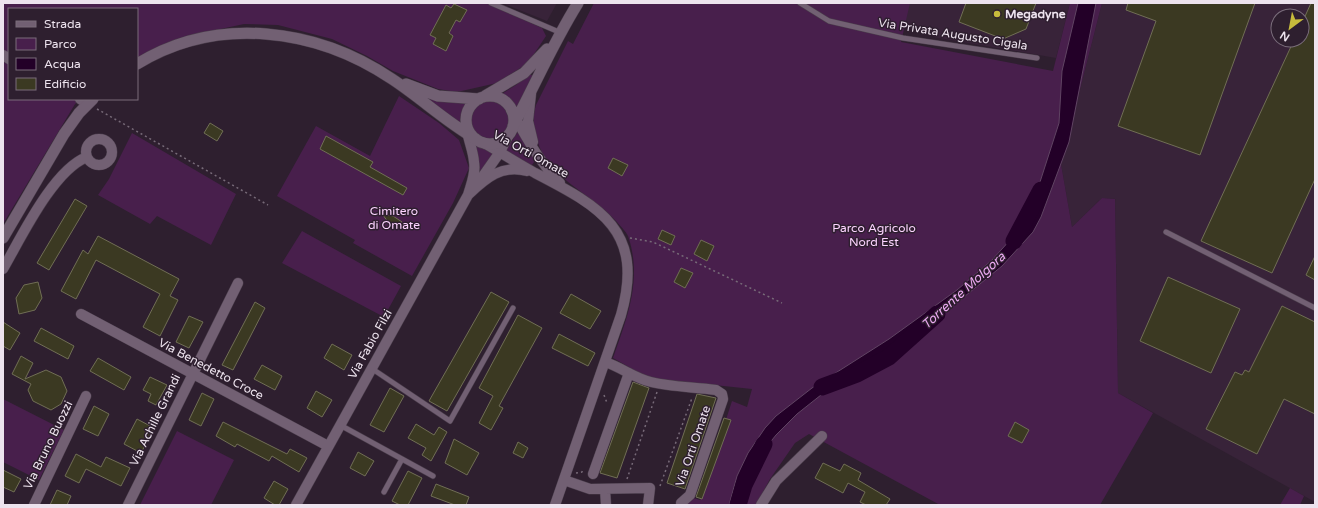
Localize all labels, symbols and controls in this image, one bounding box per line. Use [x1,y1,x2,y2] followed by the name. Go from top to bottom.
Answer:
[1005,7,1066,22] place label: Megadyne
[8,8,138,100] legend
[1270,8,1310,48] north arrow
[992,9,1002,19] marker: Megadyne
[877,15,1029,53] street label: Via Privata Augusto Cigala
[44,17,81,31] text: Strada
[1278,28,1292,44] text: N
[44,37,77,51] text: Parco
[44,57,81,71] text: Acqua
[44,77,86,91] text: Edificio
[491,127,572,181] street label: Via Orti Omate
[368,204,420,232] park label: Cimitero di Omate
[832,221,916,249] park label: Parco Agricolo Nord Est
[918,248,1009,333] water label: Torrente Molgora
[345,307,395,381] street label: Via Fabio Filzi
[156,335,266,403] street label: Via Benedetto Croce
[127,372,183,468] street label: Via Achille Grandi
[21,398,75,492] street label: Via Bruno Buozzi
[673,404,713,488] street label: Via Orti Omate

